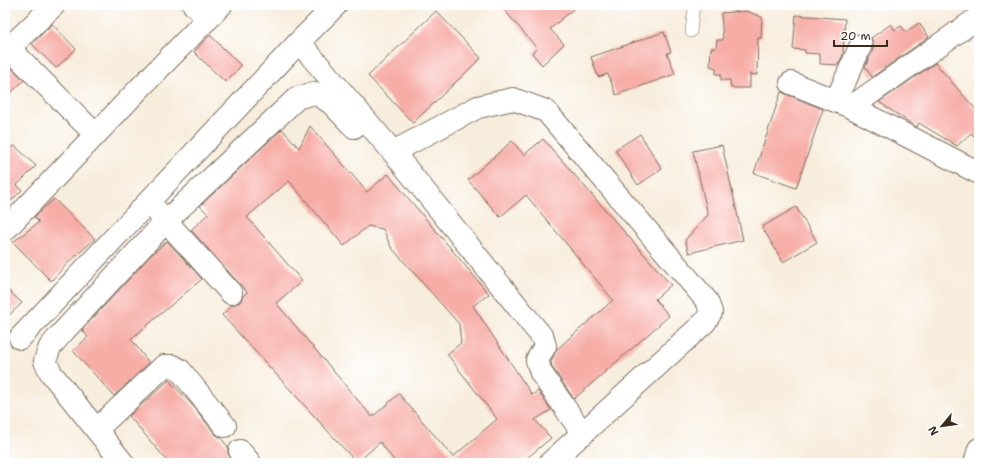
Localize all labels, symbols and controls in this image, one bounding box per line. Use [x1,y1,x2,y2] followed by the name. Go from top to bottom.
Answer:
[834,22,887,48] scale bar
[840,28,871,44] text: 20 m
[922,406,962,446] north arrow
[925,423,942,438] text: N

